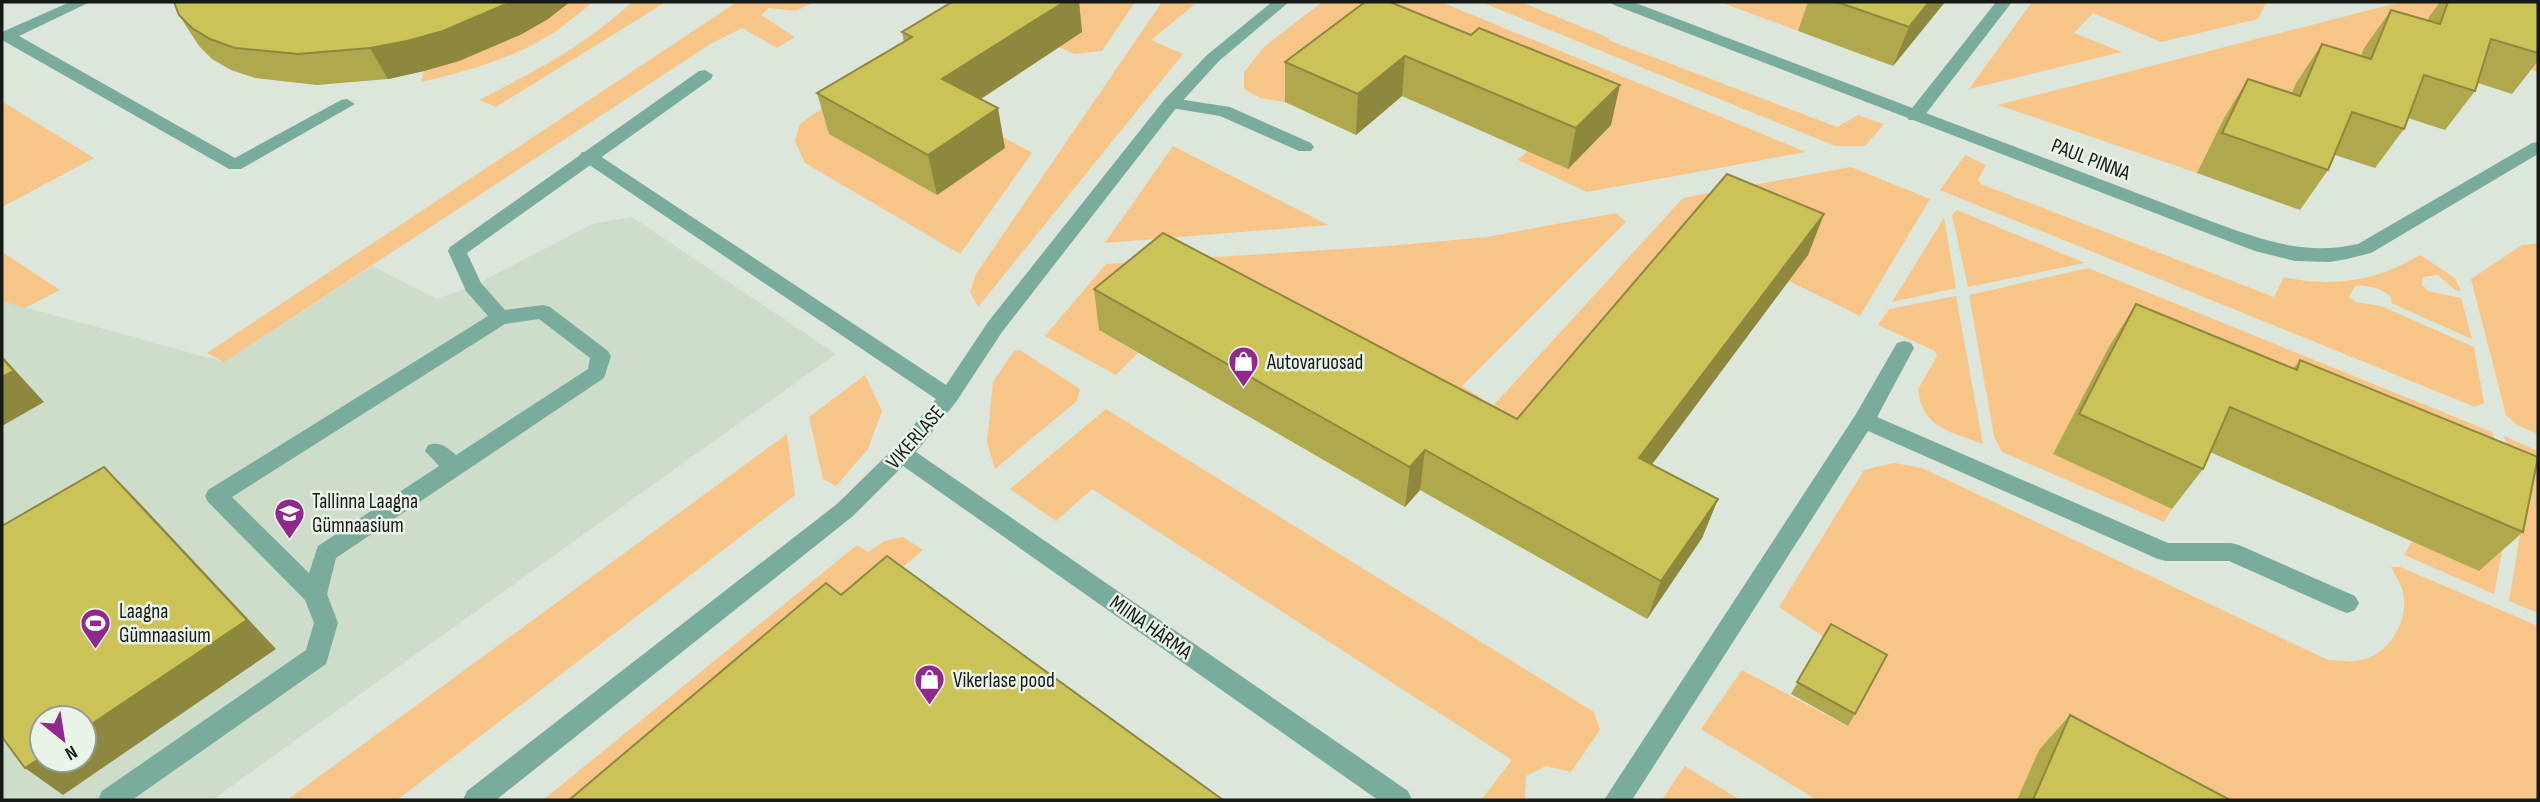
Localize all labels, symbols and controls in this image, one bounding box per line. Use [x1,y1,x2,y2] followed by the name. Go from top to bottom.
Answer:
[2048,133,2135,186] street label: PAUL PINNA
[1227,345,1261,389] shop icon: Autovaruosad
[1266,350,1363,375] place label: Autovaruosad
[881,400,950,474] street label: VIKERLASE
[312,489,418,538] place label: Tallinna Laagna Gümnaasium
[272,496,306,540] school or university icon: Tallinna Laagna Gümnaasium
[1105,590,1198,665] street label: MIINA HÄRMA
[119,599,211,648] place label: Laagna Gümnaasium
[79,606,113,650] sports icon: Laagna Gümnaasium
[913,663,947,707] shop icon: Vikerlase pood
[953,668,1055,693] place label: Vikerlase pood
[28,704,98,774] north arrow
[61,740,81,765] text: N

